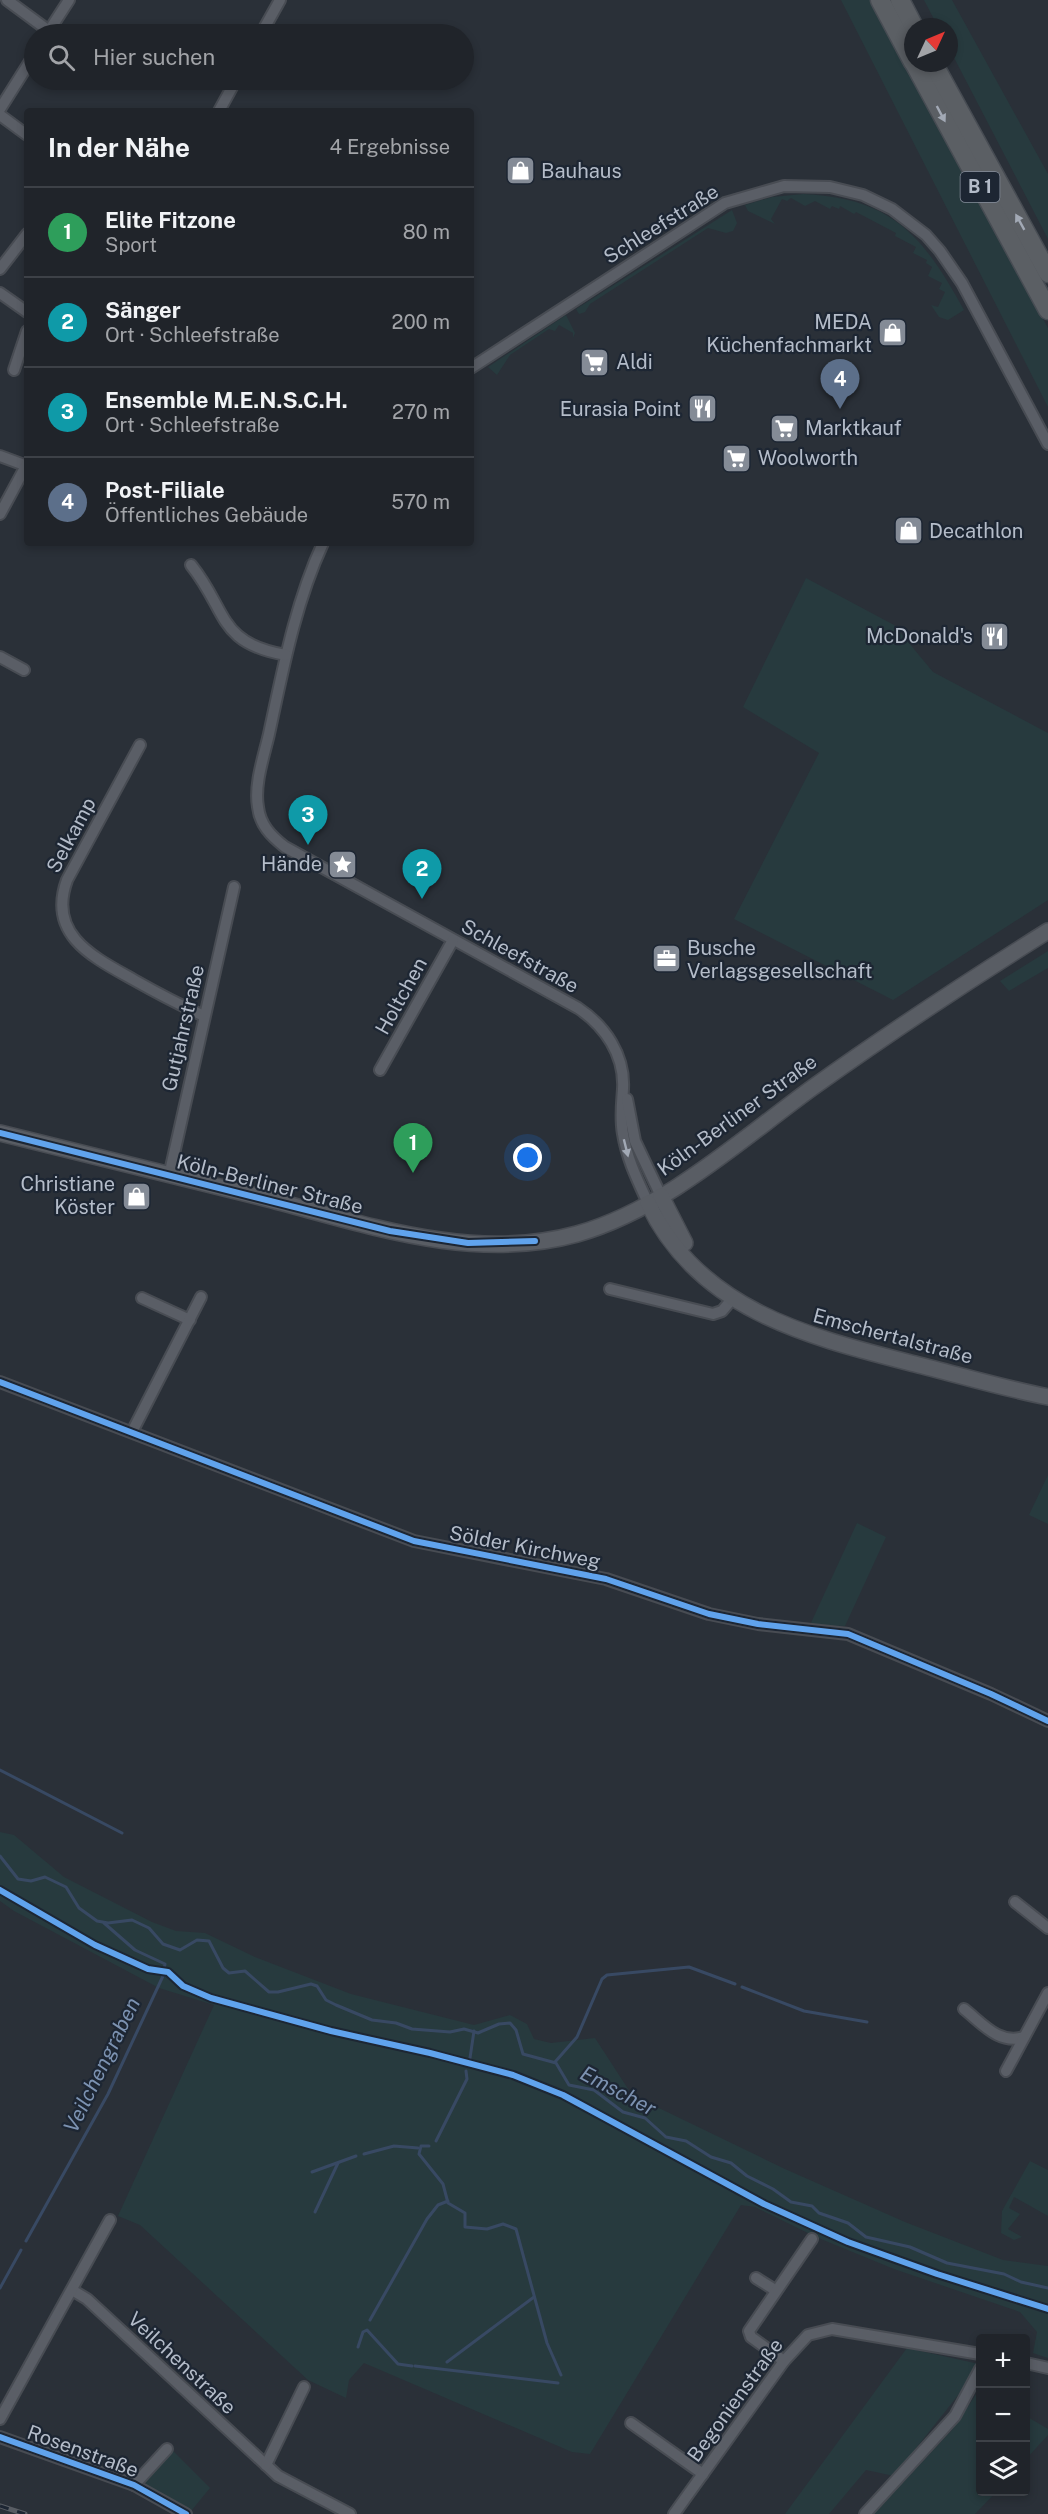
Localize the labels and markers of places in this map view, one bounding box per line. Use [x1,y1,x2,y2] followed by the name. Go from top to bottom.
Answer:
[504,155,536,187] shop icon: Bauhaus
[541,159,622,183] place label: Bauhaus
[706,310,872,357] place label: MEDA Küchenfachmarkt
[877,317,909,349] shop icon: MEDA Küchenfachmarkt
[579,346,611,378] supermarket icon: Aldi
[616,350,653,374] place label: Aldi
[820,360,860,409] pin: 4
[686,393,718,425] restaurant icon: Eurasia Point
[560,397,681,421] place label: Eurasia Point
[768,412,800,444] supermarket icon: Marktkauf
[805,416,902,440] place label: Marktkauf
[721,442,753,474] supermarket icon: Woolworth
[758,446,858,470] place label: Woolworth
[892,515,924,547] shop icon: Decathlon
[929,519,1023,543] place label: Decathlon
[978,620,1010,652] restaurant icon: McDonald's
[866,624,973,648] place label: McDonald's
[288,796,328,845] pin: 3
[327,848,359,880] place icon: Hände
[402,850,442,899] pin: 2
[261,852,322,876] place label: Hände
[687,936,872,983] place label: Busche Verlagsgesellschaft
[650,943,682,975] office icon: Busche Verlagsgesellschaft
[394,1124,432,1173] pin: 1
[20,1172,115,1219] place label: Christiane Köster
[120,1180,152,1212] shop icon: Christiane Köster

